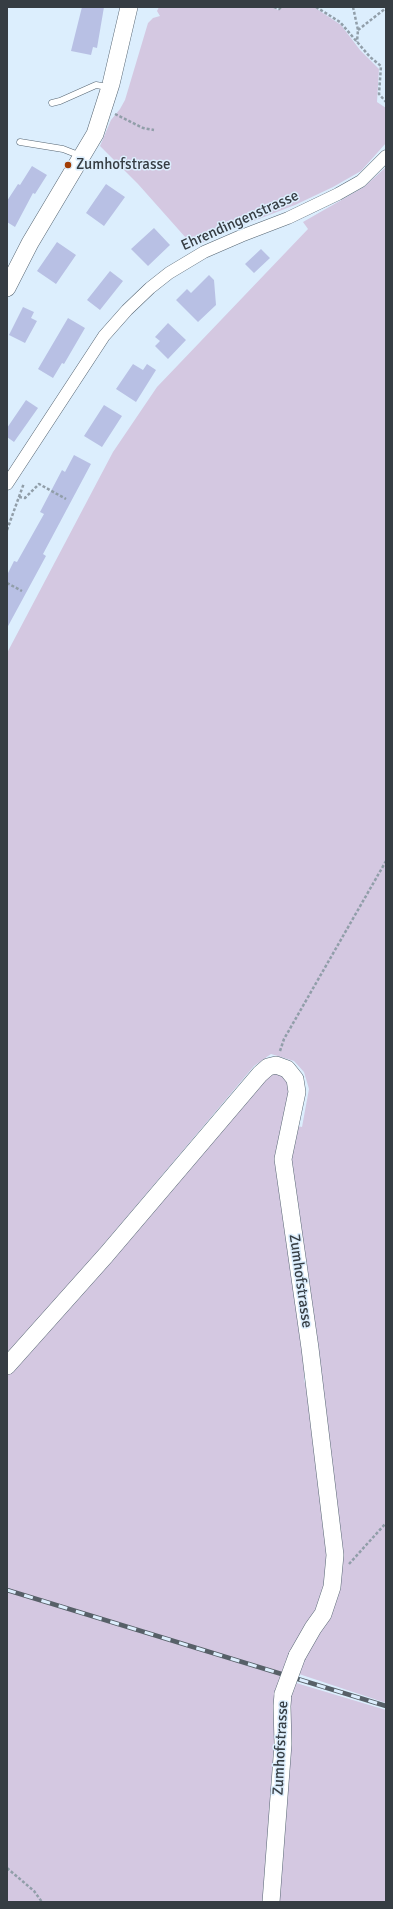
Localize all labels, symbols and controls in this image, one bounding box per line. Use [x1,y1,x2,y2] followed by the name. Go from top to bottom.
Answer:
[76,156,171,174] place label: Zumhofstrasse
[63,160,73,170] marker: Zumhofstrasse
[178,187,302,255] street label: Ehrendingenstrasse
[285,1233,315,1329] street label: Zumhofstrasse
[270,1700,292,1796] street label: Zumhofstrasse

